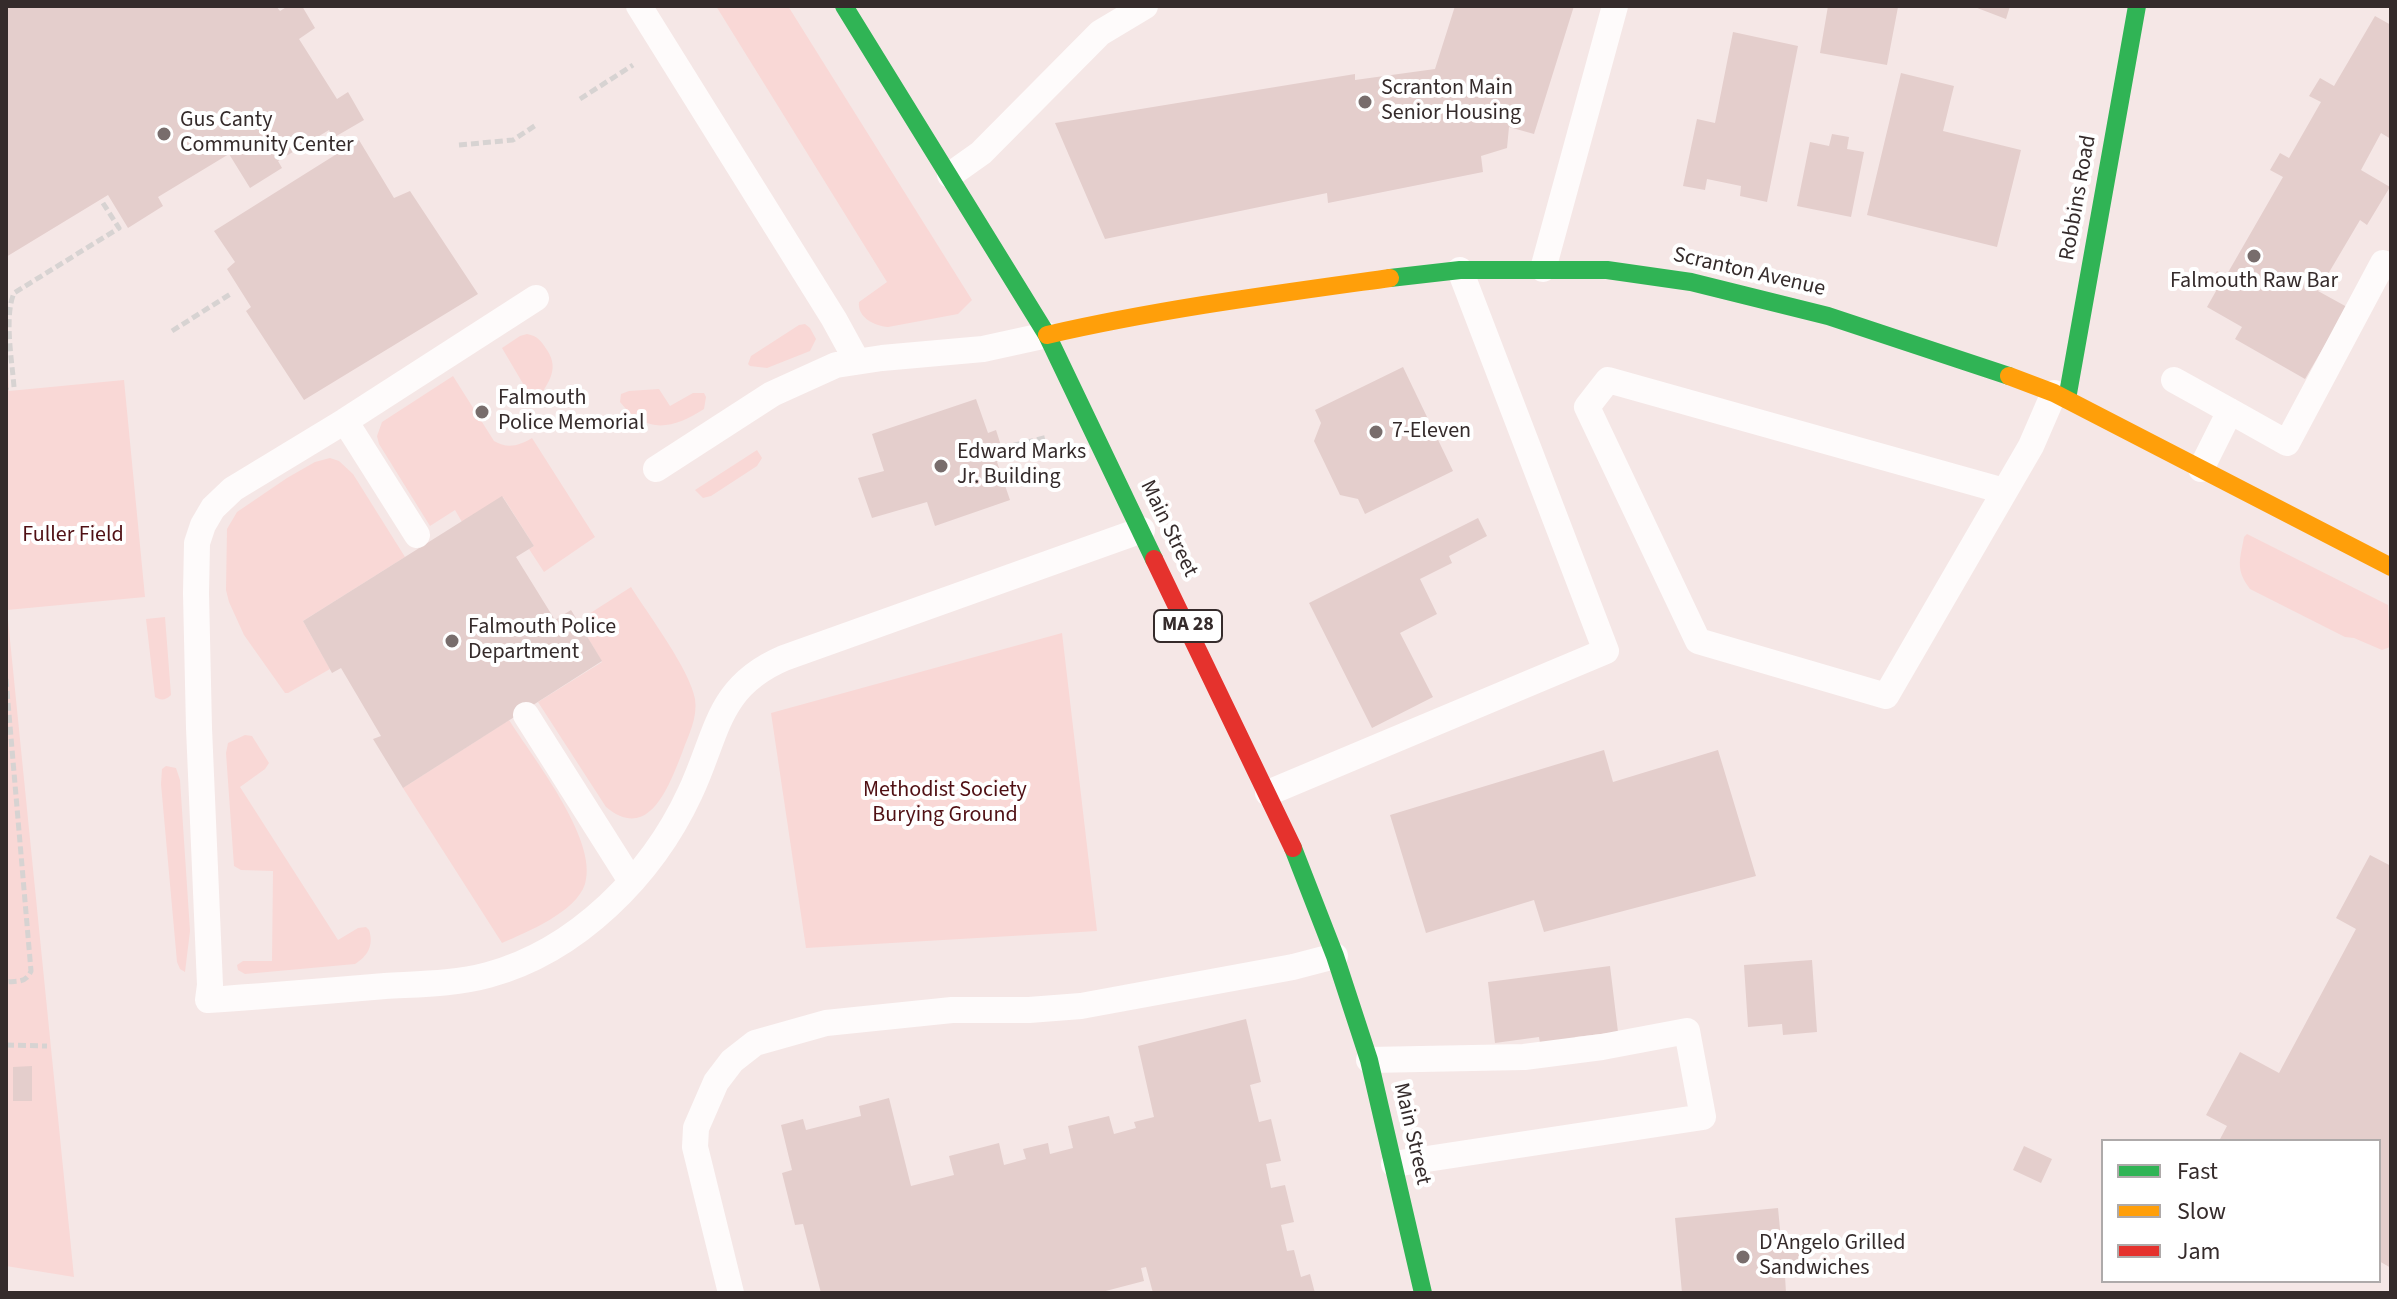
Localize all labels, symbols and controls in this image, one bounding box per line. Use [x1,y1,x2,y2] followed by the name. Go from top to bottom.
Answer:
[1381,76,1521,128] place label: Scranton Main Senior Housing
[1356,93,1374,111] marker: Scranton Main Senior Housing
[180,108,354,160] place label: Gus Canty Community Center
[155,125,173,143] marker: Gus Canty Community Center
[2055,133,2103,263] street label: Robbins Road
[1670,243,1828,303] street label: Scranton Avenue
[2245,247,2263,265] marker: Falmouth Raw Bar
[2170,269,2338,295] place label: Falmouth Raw Bar
[498,386,645,438] place label: Falmouth Police Memorial
[473,403,491,421] marker: Falmouth Police Memorial
[1392,419,1471,445] place label: 7-Eleven
[1367,423,1385,441] marker: 7-Eleven
[957,440,1086,492] place label: Edward Marks Jr. Building
[932,457,950,475] marker: Edward Marks Jr. Building
[1133,476,1203,582] street label: Main Street
[22,523,124,549] park label: Fuller Field
[1154,610,1222,642] road number: MA 28
[468,615,616,666] place label: Falmouth Police Department
[443,632,461,650] marker: Falmouth Police Department
[863,778,1027,830] park label: Methodist Society Burying Ground
[1386,1080,1436,1188] street label: Main Street
[2101,1139,2381,1283] legend
[2177,1154,2218,1189] text: Fast
[2177,1194,2226,1229] text: Slow
[1759,1231,1905,1282] place label: D'Angelo Grilled Sandwiches
[2177,1234,2221,1269] text: Jam
[1734,1248,1752,1266] marker: D'Angelo Grilled Sandwiches

